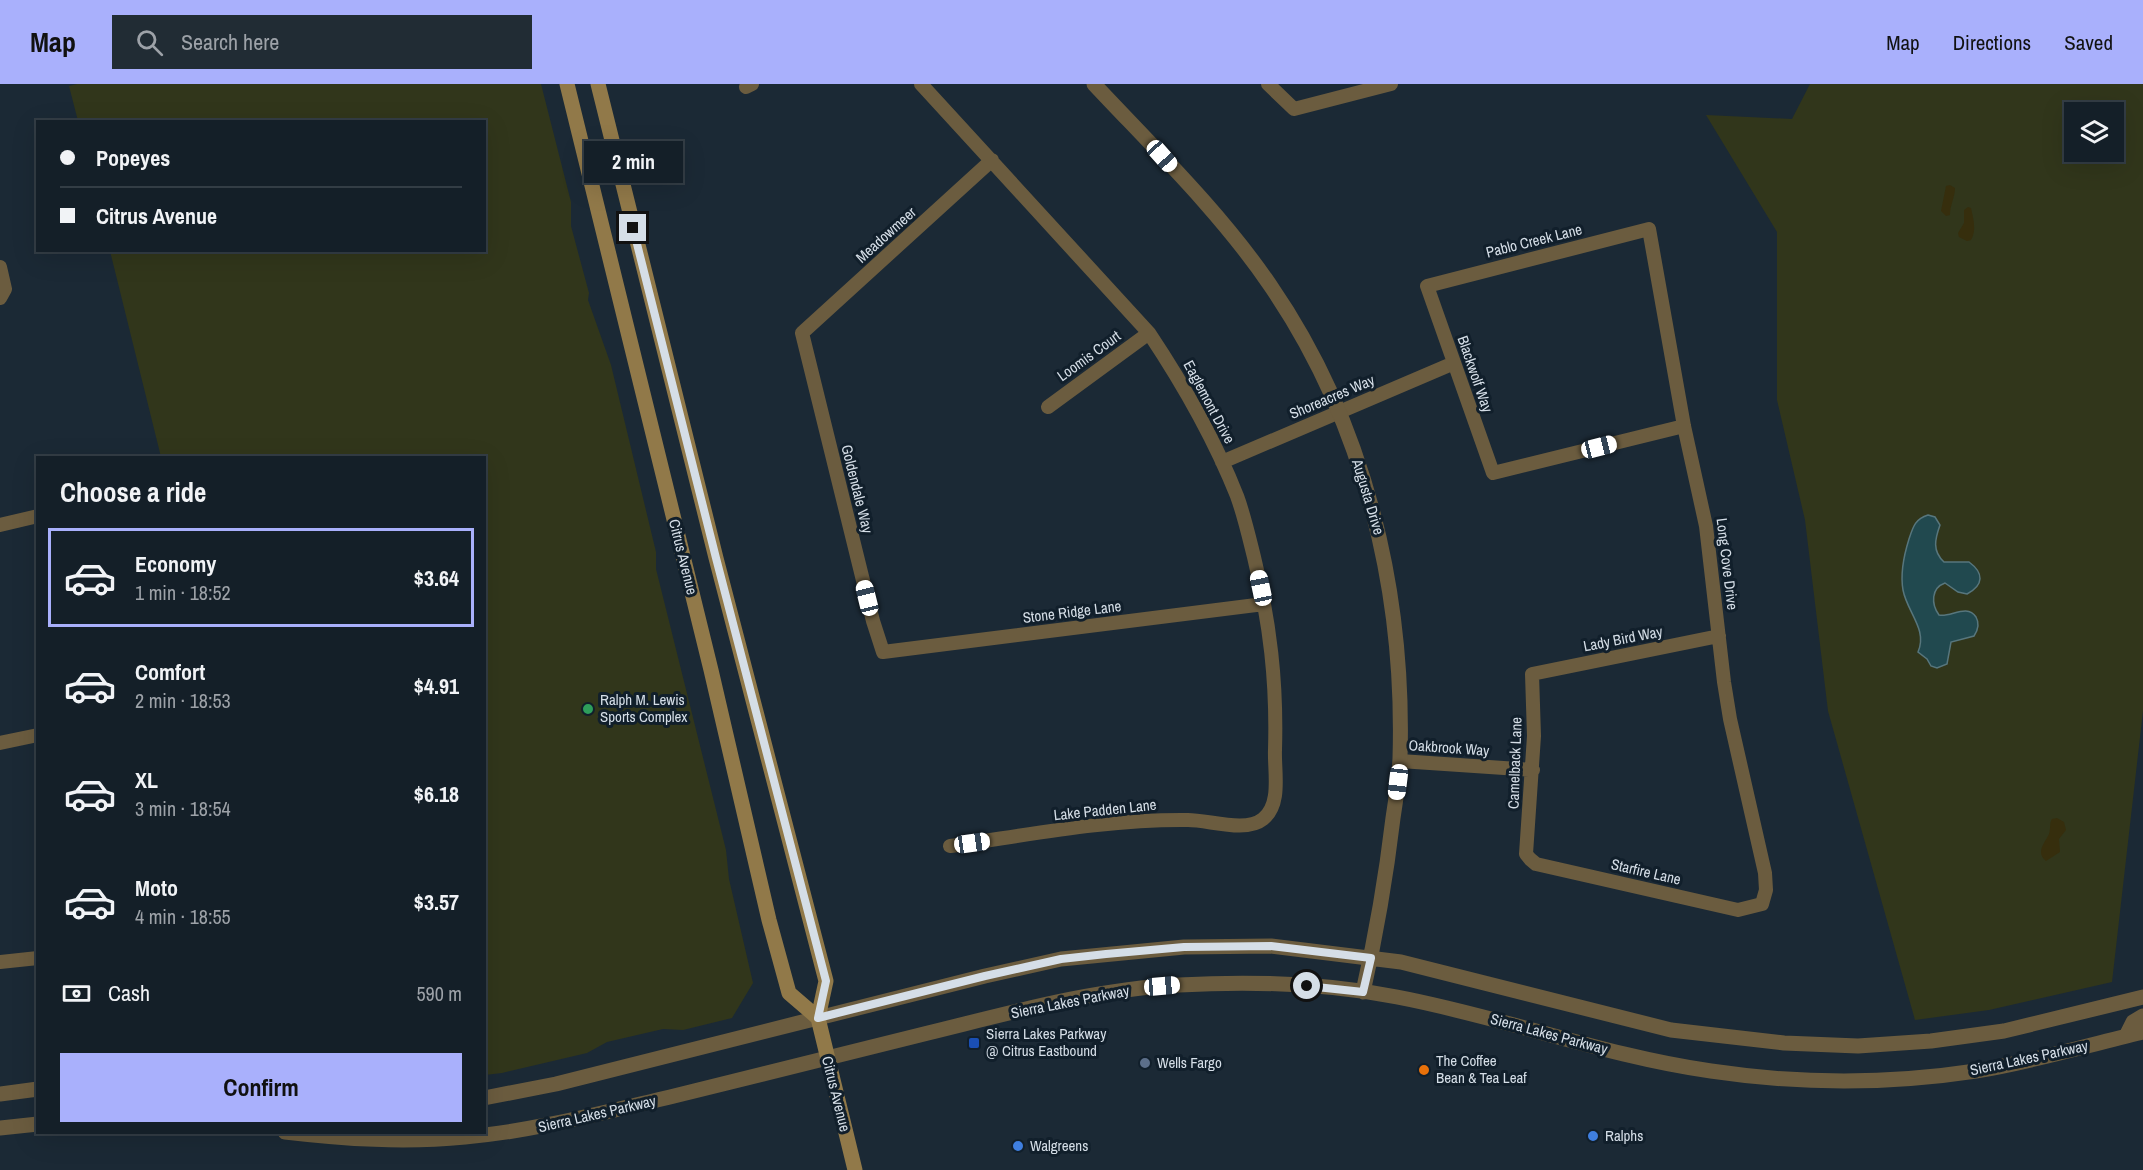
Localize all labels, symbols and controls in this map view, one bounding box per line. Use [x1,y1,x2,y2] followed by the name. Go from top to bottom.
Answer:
[112,15,532,69] search box
[30,23,76,61] text: Map
[133,26,166,59] icon: search
[181,27,279,57] text: Search here
[1886,28,1920,57] text: Map
[1953,28,2031,57] text: Directions
[2064,28,2113,57] text: Saved
[2064,102,2124,162] map controls
[2064,102,2124,162] button: layers
[1143,137,1181,175] car
[584,141,682,183] callout: 2 min
[96,143,170,173] text: Popeyes
[612,148,655,175] text: 2 min
[96,201,217,231] text: Citrus Avenue
[851,202,920,267] street label: Meadowmeer
[619,214,646,241] route end
[1484,218,1584,263] street label: Pablo Creek Lane
[1053,325,1125,386] street label: Loomis Court
[1453,333,1499,416] street label: Blackwolf Way
[1179,356,1240,447] street label: Eaglemont Drive
[1286,369,1378,424] street label: Shoreacres Way
[1579,434,1619,460] car
[836,442,879,536] street label: Goldendale Way
[1347,456,1390,537] street label: Augusta Drive
[60,474,206,510] text: Choose a ride
[664,517,703,597] street label: Citrus Avenue
[1711,517,1744,611] street label: Long Cove Drive
[135,549,216,579] text: Economy
[63,551,117,605] icon: car
[414,563,459,593] text: $3.64
[1248,569,1274,607] car
[854,578,880,618] car
[135,579,231,606] text: 1 min · 18:52
[1021,595,1123,628] street label: Stone Ridge Lane
[1582,620,1665,656] street label: Lady Bird Way
[135,657,205,687] text: Comfort
[63,659,117,713] icon: car
[414,671,459,701] text: $4.91
[135,687,231,714] text: 2 min · 18:53
[600,689,688,727] place label: Ralph M. Lewis Sports Complex
[581,702,595,716] marker: Ralph M. Lewis Sports Complex
[1502,716,1527,809] street label: Camelback Lane
[1408,734,1491,761] street label: Oakbrook Way
[1387,763,1409,801] car
[135,765,158,795] text: XL
[63,767,117,821] icon: car
[414,779,459,809] text: $6.18
[1052,794,1158,825] street label: Lake Padden Lane
[135,795,231,822] text: 3 min · 18:54
[953,832,991,854] car
[1609,853,1683,890] street label: Starfire Lane
[135,873,178,903] text: Moto
[63,875,117,929] icon: car
[414,887,459,917] text: $3.57
[135,903,231,930] text: 4 min · 18:55
[1293,972,1320,999] route start
[1143,975,1181,997] car
[60,977,93,1010] icon: cash
[108,978,150,1008] text: Cash
[416,980,462,1007] text: 590 m
[1009,980,1132,1023] street label: Sierra Lakes Parkway
[1488,1008,1611,1059] street label: Sierra Lakes Parkway
[986,1023,1107,1061] place label: Sierra Lakes Parkway @ Citrus Eastbound
[1968,1035,2091,1080] street label: Sierra Lakes Parkway
[967,1036,981,1050] marker: Sierra Lakes Parkway @ Citrus Eastbound
[1436,1050,1527,1088] place label: The Coffee Bean & Tea Leaf
[1157,1052,1222,1073] place label: Wells Fargo
[60,1053,462,1122] button: Confirm
[817,1054,856,1134] street label: Citrus Avenue
[1138,1056,1152,1070] marker: Wells Fargo
[1417,1063,1431,1077] marker: The Coffee Bean & Tea Leaf
[536,1090,659,1137] street label: Sierra Lakes Parkway
[1605,1125,1643,1146] place label: Ralphs
[1586,1129,1600,1143] marker: Ralphs
[1030,1135,1088,1156] place label: Walgreens
[1011,1139,1025,1153] marker: Walgreens

